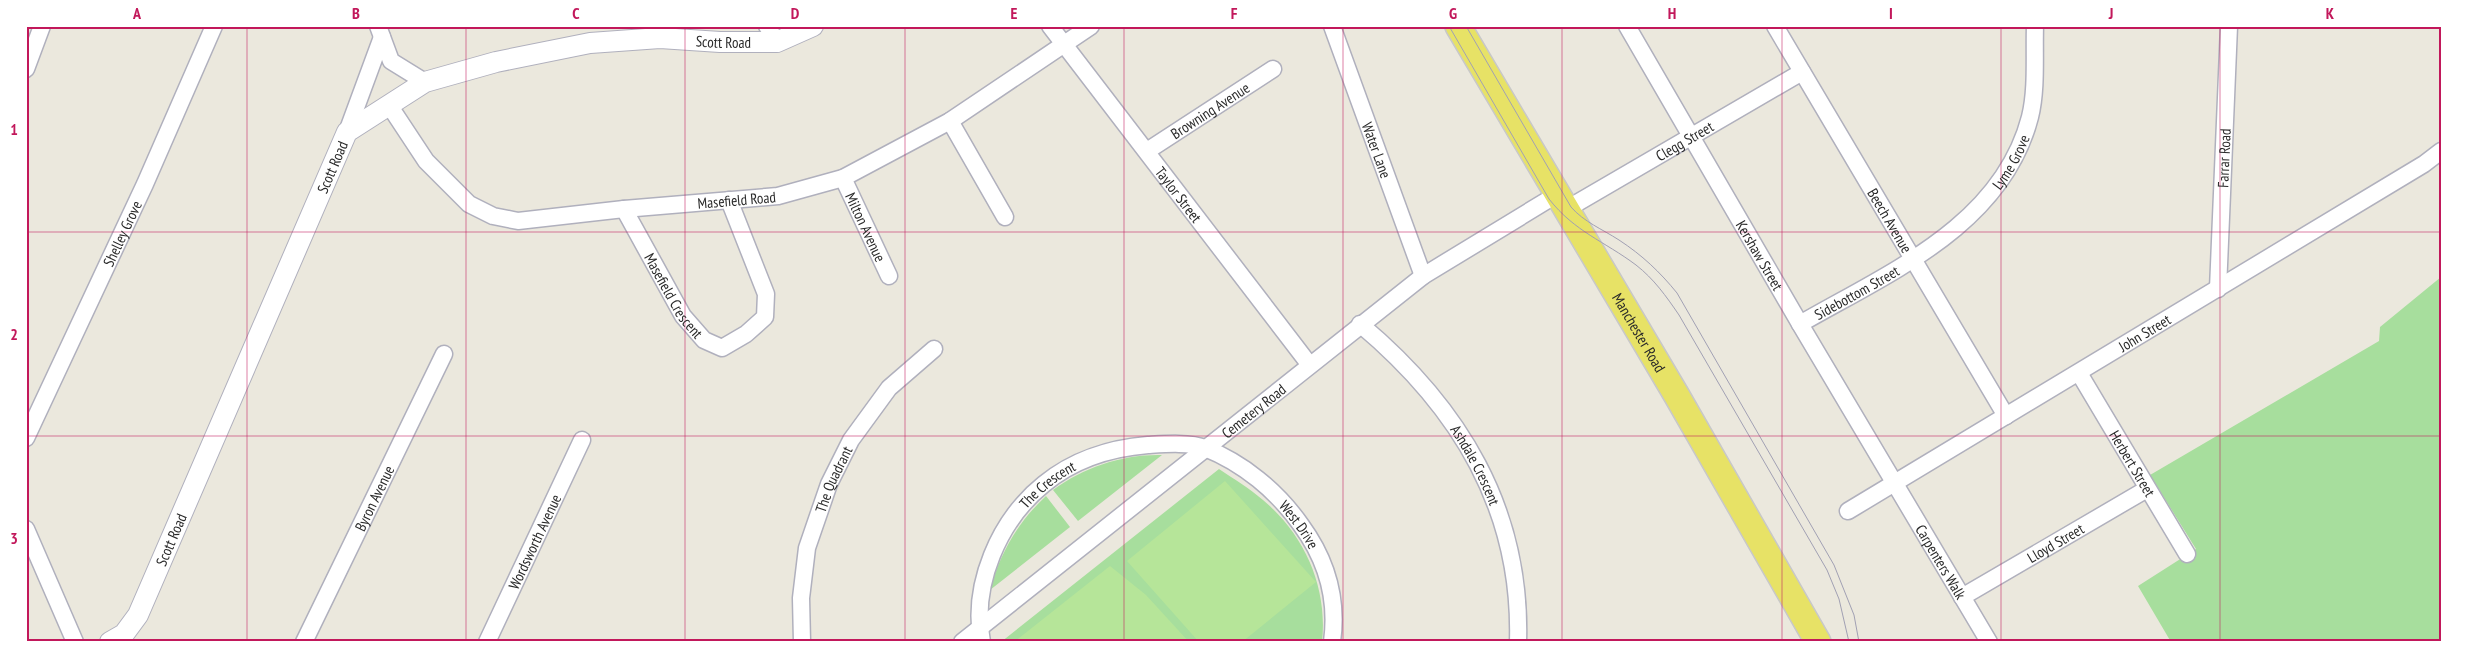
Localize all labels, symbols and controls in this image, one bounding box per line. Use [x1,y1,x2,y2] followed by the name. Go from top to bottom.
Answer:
[132,3,142,23] text: A
[352,3,360,23] text: B
[572,3,580,23] text: C
[791,3,800,23] text: D
[1011,3,1018,23] text: E
[1231,3,1238,23] text: F
[1449,3,1457,23] text: G
[1668,3,1676,23] text: H
[1889,3,1893,23] text: I
[2108,3,2113,23] text: J
[2326,3,2335,23] text: K
[695,31,751,52] street label: Scott Road
[1167,78,1253,143] street label: Browning Avenue
[1652,116,1717,165] street label: Clegg Street
[10,119,18,139] text: 1
[1358,120,1396,181] street label: Water Lane
[2213,128,2234,188] street label: Farrar Road
[1988,132,2033,193] street label: Lyme Grove
[312,138,352,196] street label: Scott Road
[1151,163,1206,226] street label: Taylor Street
[1864,185,1917,256] street label: Beech Avenue
[697,187,777,212] street label: Masefield Road
[842,189,890,264] street label: Milton Avenue
[98,197,145,269] street label: Shelley Grove
[1732,217,1788,294] street label: Kershaw Street
[641,250,707,342] street label: Masefield Crescent
[1811,261,1902,324] street label: Sidebottom Street
[1609,289,1670,375] street label: Manchester Road
[2114,309,2174,356] street label: John Street
[10,324,18,344] text: 2
[1217,379,1289,442] street label: Cemetery Road
[1447,421,1505,508] street label: Ashdale Crescent
[2106,427,2160,500] street label: Herbert Street
[810,443,856,515] street label: The Quadrant
[1015,456,1078,512] street label: The Crescent
[350,462,398,534] street label: Byron Avenue
[504,491,565,592] street label: Wordsworth Avenue
[1276,496,1323,552] street label: West Drive
[151,510,190,569] street label: Scott Road
[2023,519,2087,567] street label: Lloyd Street
[1912,521,1971,602] street label: Carpenters Walk
[10,528,18,548] text: 3

